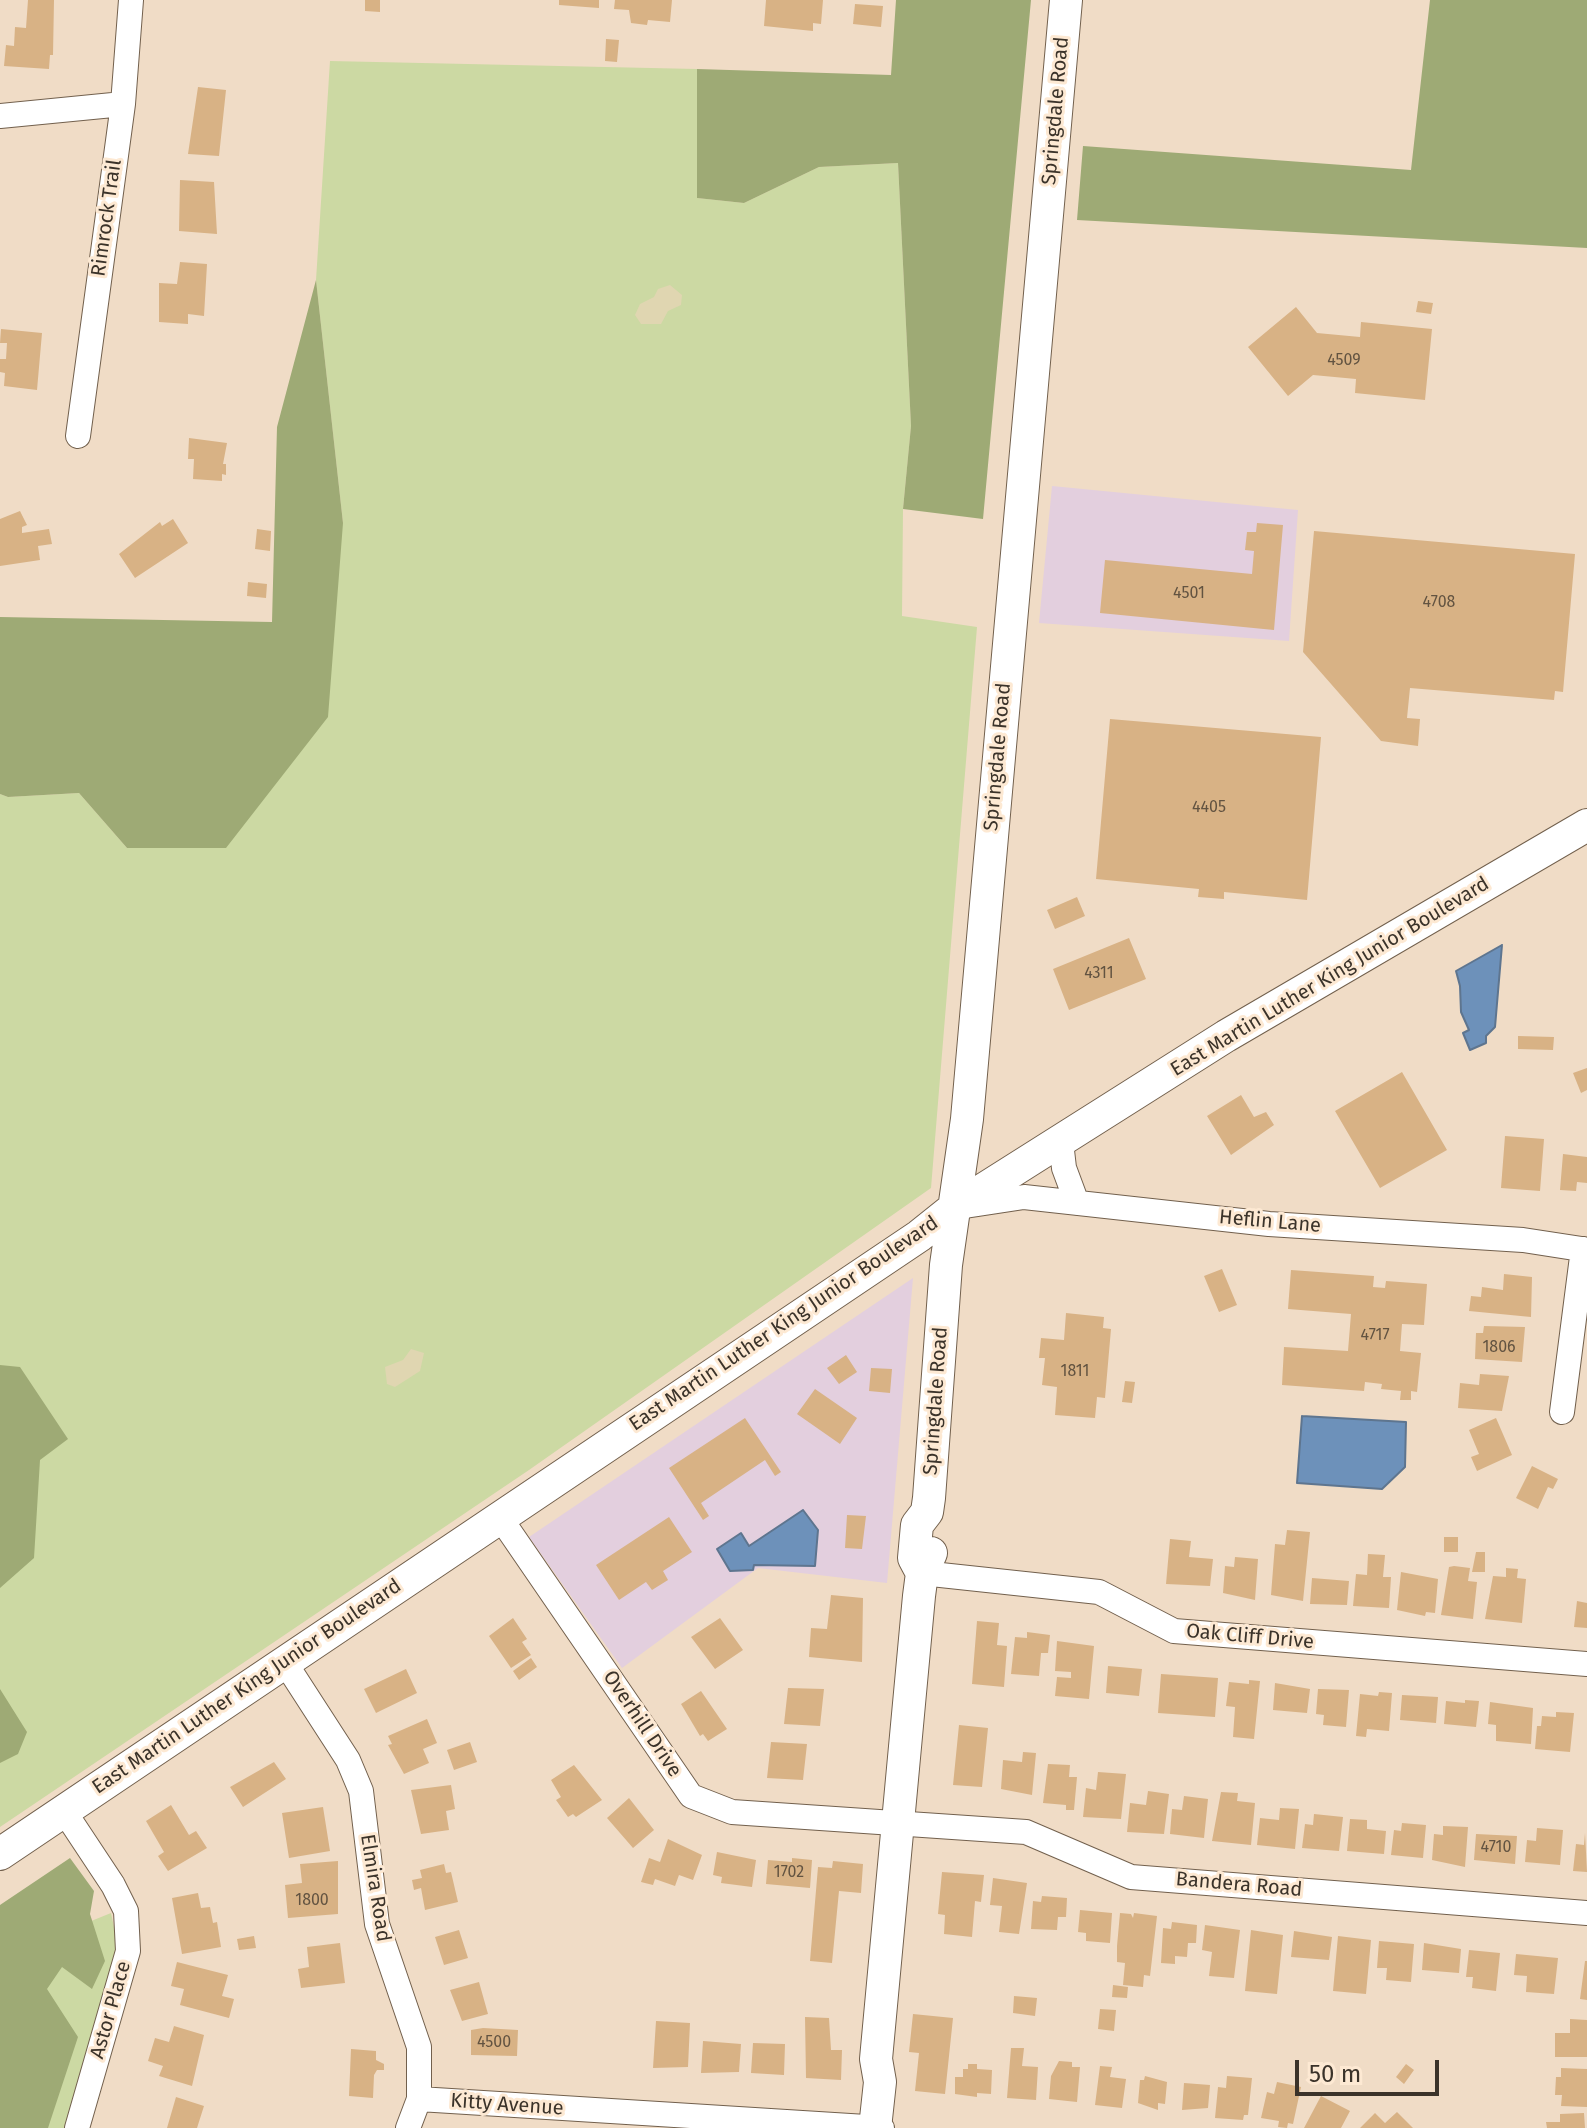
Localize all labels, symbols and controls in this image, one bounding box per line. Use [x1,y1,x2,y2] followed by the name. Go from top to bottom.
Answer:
[1038,36,1074,186] street label: Springdale Road
[87,158,127,278] street label: Rimrock Trail
[1327,351,1361,371] house number: 4509
[1173,584,1205,604] house number: 4501
[1423,593,1455,613] house number: 4708
[980,682,1016,832] street label: Springdale Road
[1192,798,1226,818] house number: 4405
[1166,872,1494,1082] street label: East Martin Luther King Junior Boulevard
[1084,964,1114,984] house number: 4311
[1218,1206,1322,1238] street label: Heflin Lane
[625,1211,943,1437] street label: East Martin Luther King Junior Boulevard
[919,1326,953,1476] street label: Springdale Road
[1361,1326,1389,1346] house number: 4717
[1482,1338,1516,1358] house number: 1806
[1061,1362,1089,1382] house number: 1811
[88,1574,406,1800] street label: East Martin Luther King Junior Boulevard
[1185,1619,1315,1655] street label: Oak Cliff Drive
[598,1666,686,1782] street label: Overhill Drive
[355,1833,395,1943] street label: Elmira Road
[1481,1838,1511,1858] house number: 4710
[774,1863,804,1883] house number: 1702
[1175,1868,1303,1902] street label: Bandera Road
[295,1891,329,1911] house number: 1800
[86,1958,136,2062] street label: Astor Place
[477,2033,511,2053] house number: 4500
[1299,2044,1443,2094] scale bar
[1309,2060,1361,2088] text: 50 m
[450,2089,564,2121] street label: Kitty Avenue

